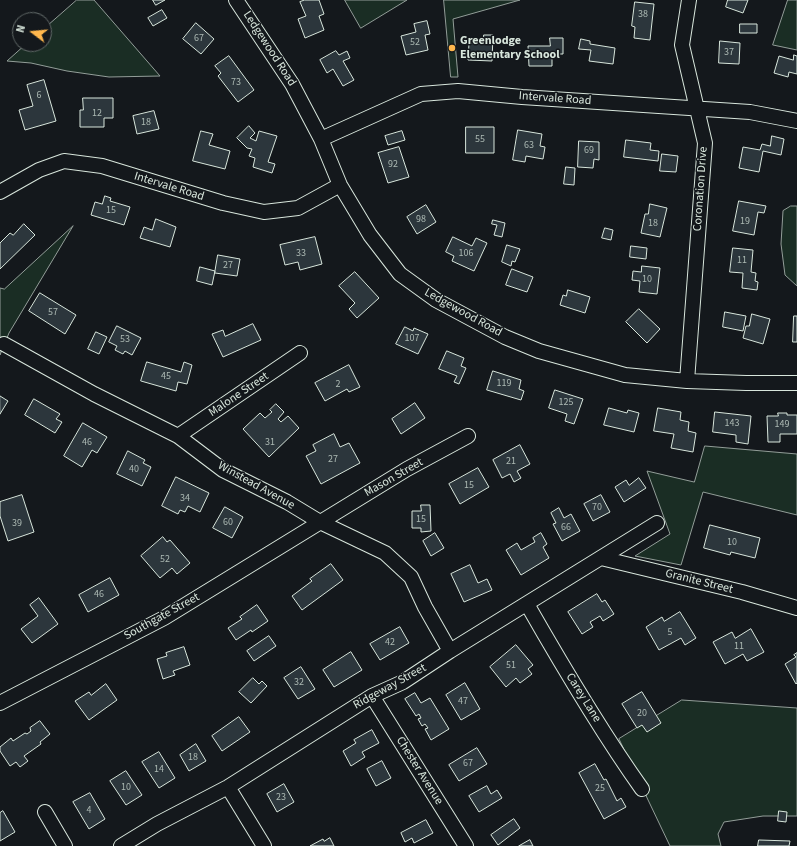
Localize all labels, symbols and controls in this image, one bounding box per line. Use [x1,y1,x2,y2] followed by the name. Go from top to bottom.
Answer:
[239,9,299,89] street label: Ledgewood Road
[638,9,648,21] house number: 38
[12,12,52,52] north arrow
[13,23,29,34] text: N
[194,33,204,45] house number: 67
[460,34,560,62] place label: Greenlodge Elementary School
[410,37,420,49] house number: 52
[447,43,457,53] marker: Greenlodge Elementary School
[724,47,734,59] house number: 37
[231,77,241,89] house number: 73
[518,89,592,109] street label: Intervale Road
[37,90,41,102] house number: 6
[92,108,102,120] house number: 12
[141,117,151,129] house number: 18
[475,134,485,146] house number: 55
[524,140,534,152] house number: 63
[584,145,594,157] house number: 69
[691,146,711,232] street label: Coronation Drive
[388,159,398,171] house number: 92
[132,170,206,204] street label: Intervale Road
[106,205,116,217] house number: 15
[416,214,426,226] house number: 98
[740,216,750,228] house number: 19
[648,218,658,230] house number: 18
[296,248,306,260] house number: 33
[459,248,473,260] house number: 106
[737,255,747,267] house number: 11
[223,260,233,272] house number: 27
[642,274,652,286] house number: 10
[422,286,504,340] street label: Ledgewood Road
[48,307,58,319] house number: 57
[405,333,419,345] house number: 107
[120,334,130,346] house number: 53
[206,370,272,420] street label: Malone Street
[161,371,171,383] house number: 45
[497,378,511,390] house number: 119
[336,379,340,391] house number: 2
[559,397,573,409] house number: 125
[725,418,739,430] house number: 143
[775,419,789,431] house number: 149
[82,437,92,449] house number: 46
[265,437,275,449] house number: 31
[328,454,338,466] house number: 27
[362,455,426,501] street label: Mason Street
[506,456,516,468] house number: 21
[215,459,297,513] street label: Winstead Avenue
[129,464,139,476] house number: 40
[464,480,474,492] house number: 15
[180,493,190,505] house number: 34
[592,502,602,514] house number: 70
[416,514,426,526] house number: 15
[223,517,233,529] house number: 60
[12,518,22,530] house number: 39
[561,522,571,534] house number: 66
[727,537,737,549] house number: 10
[160,554,170,566] house number: 52
[664,567,734,597] street label: Granite Street
[94,589,104,601] house number: 46
[122,590,202,644] street label: Southgate Street
[668,627,672,639] house number: 5
[385,637,395,649] house number: 42
[734,641,744,653] house number: 11
[506,660,516,672] house number: 51
[351,661,429,713] street label: Ridgeway Street
[562,671,604,725] street label: Carey Lane
[294,677,304,689] house number: 32
[458,696,468,708] house number: 47
[637,708,647,720] house number: 20
[392,734,446,808] street label: Chester Avenue
[188,752,198,764] house number: 18
[463,758,473,770] house number: 67
[154,764,164,776] house number: 14
[121,782,131,794] house number: 10
[595,783,605,795] house number: 25
[276,792,286,804] house number: 23
[87,805,91,817] house number: 4

